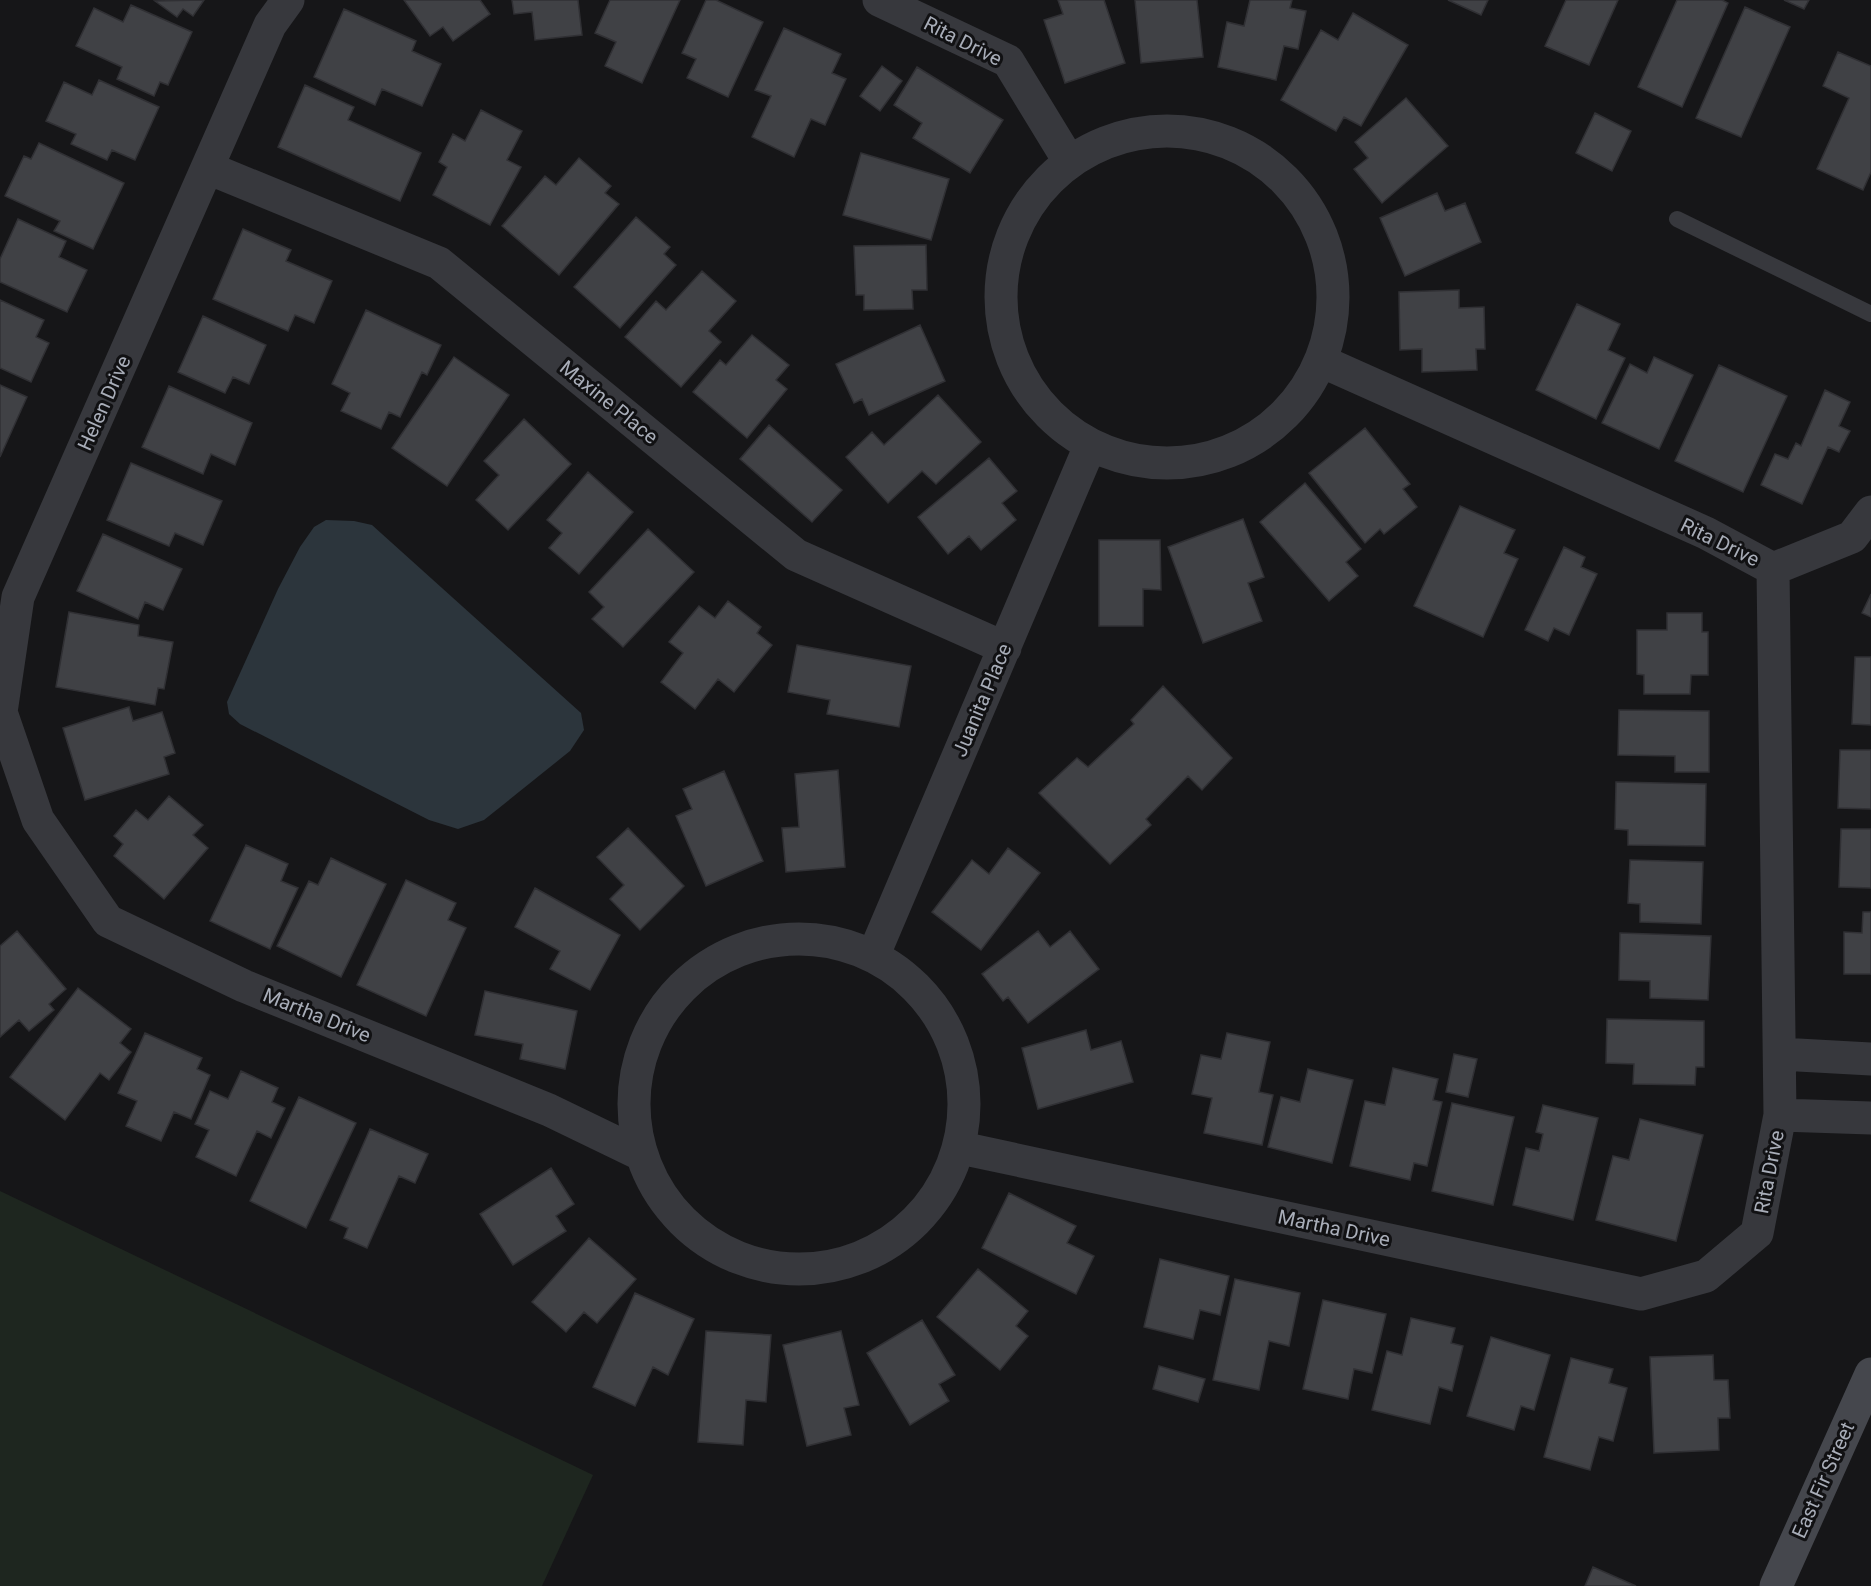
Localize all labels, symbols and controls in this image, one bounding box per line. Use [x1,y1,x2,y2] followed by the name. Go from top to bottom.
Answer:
[920,11,1006,71] street label: Rita Drive
[72,352,136,454] street label: Helen Drive
[555,355,663,449] street label: Maxine Place
[1677,513,1763,571] street label: Rita Drive
[947,640,1017,760] street label: Juanita Place
[260,983,374,1047] street label: Martha Drive
[1749,1128,1789,1216] street label: Rita Drive
[1276,1204,1392,1252] street label: Martha Drive
[1787,1418,1859,1542] street label: East Fir Street

